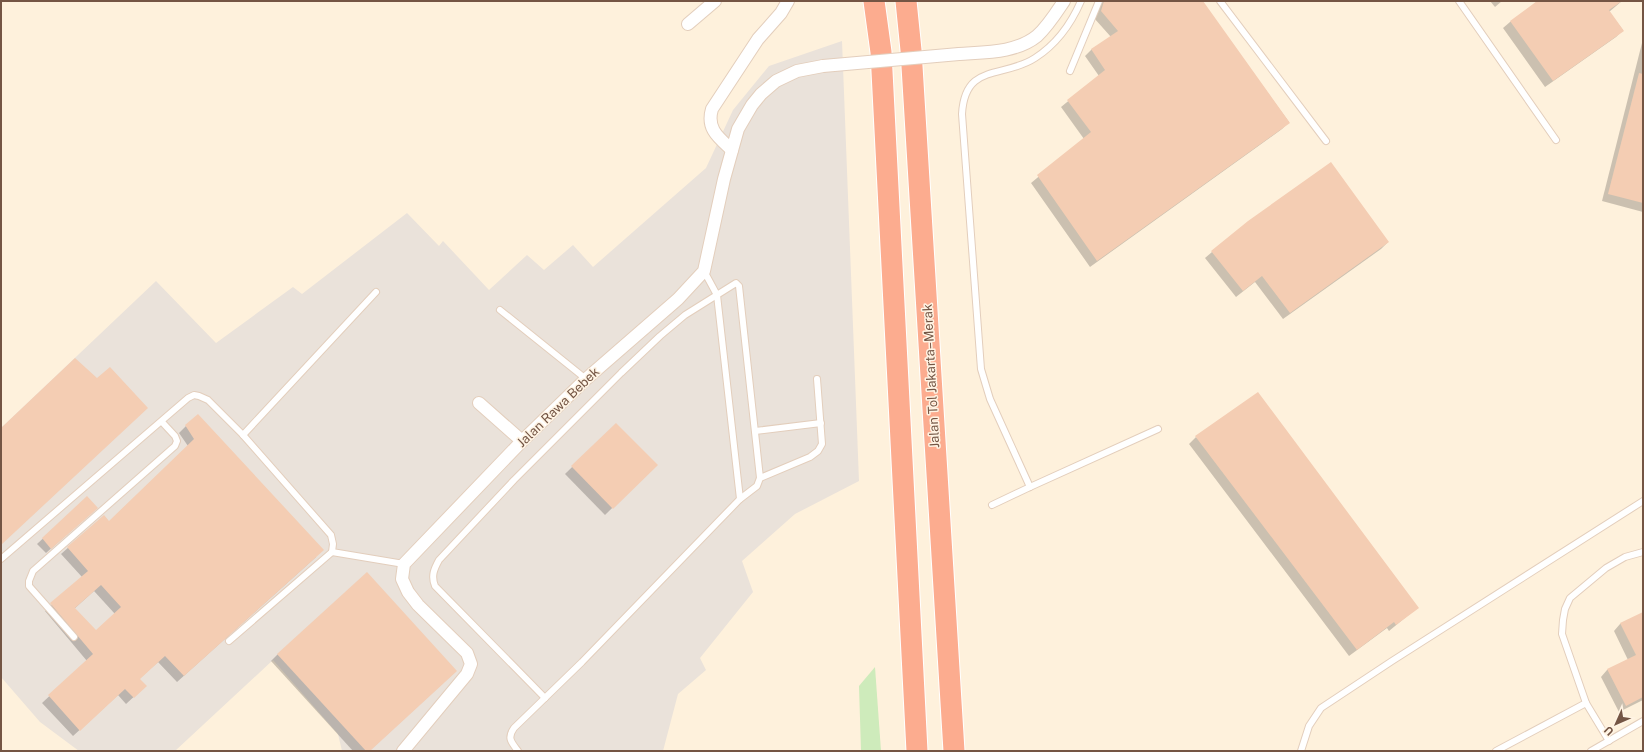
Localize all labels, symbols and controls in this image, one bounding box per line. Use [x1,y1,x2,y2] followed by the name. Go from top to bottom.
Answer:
[920,304,942,448] street label: Jalan Tol Jakarta–Merak
[514,364,602,450] street label: Jalan Rawa Bebek
[1596,704,1636,744] north arrow
[1602,724,1616,738] text: U

